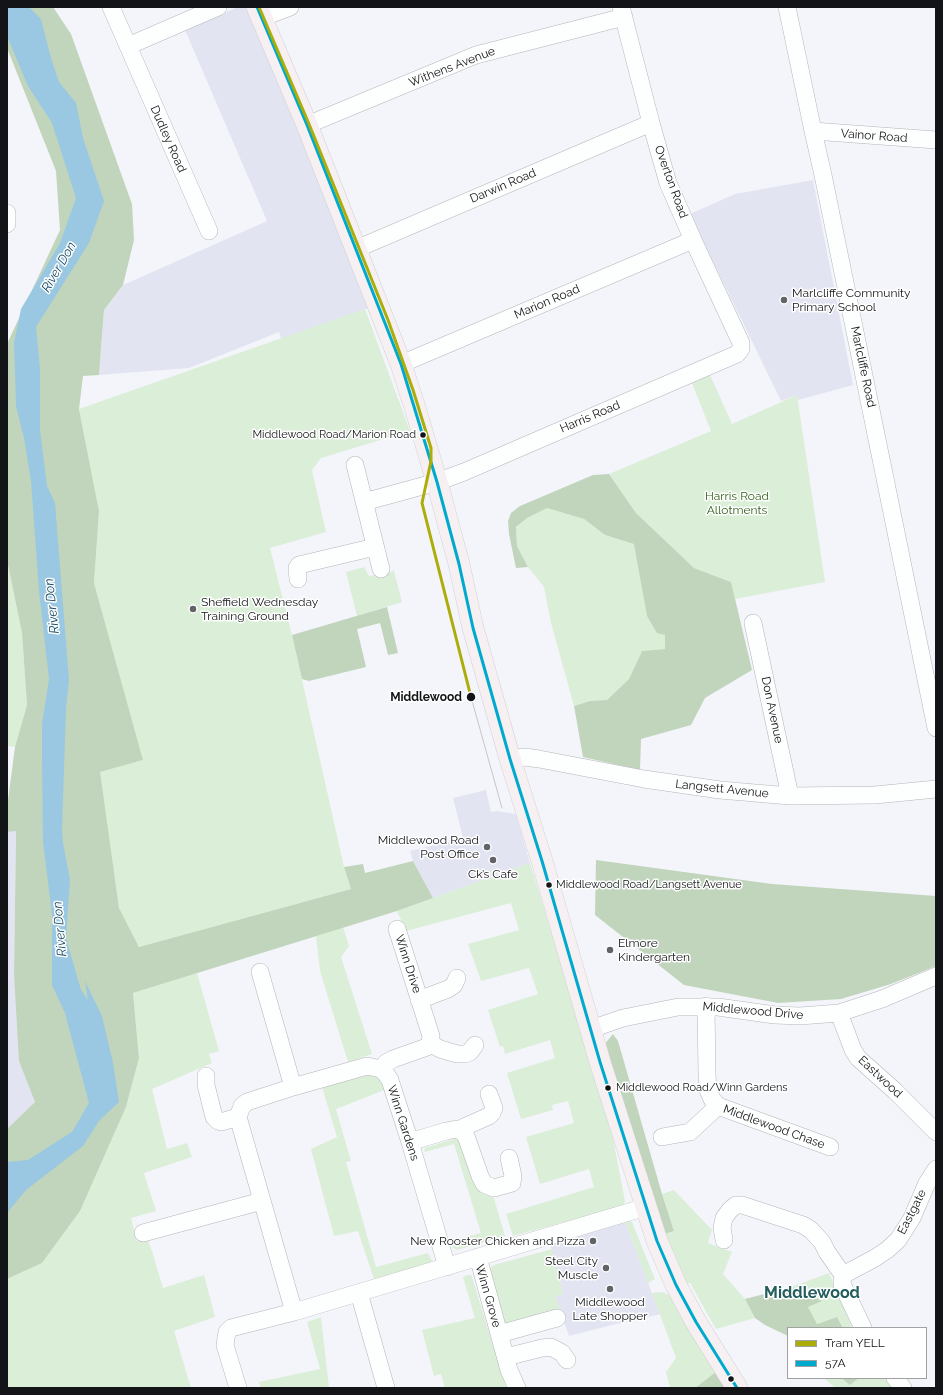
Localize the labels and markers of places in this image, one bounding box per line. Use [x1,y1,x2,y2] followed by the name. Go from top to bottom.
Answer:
[792,286,911,314] place label: Marlcliffe Community Primary School
[779,295,789,305] marker: Marlcliffe Community Primary School
[252,428,416,442] place label: Middlewood Road/Marion Road
[418,430,428,440] marker: Middlewood Road/Marion Road
[201,595,318,623] place label: Sheffield Wednesday Training Ground
[188,604,198,614] marker: Sheffield Wednesday Training Ground
[390,690,462,704] place label: Middlewood
[465,691,477,703] marker: Middlewood
[378,833,479,861] place label: Middlewood Road Post Office
[482,842,492,852] marker: Middlewood Road Post Office
[488,855,498,865] marker: Ck’s Cafe
[468,867,518,881] place label: Ck’s Cafe
[556,878,742,892] place label: Middlewood Road/Langsett Avenue
[544,880,554,890] marker: Middlewood Road/Langsett Avenue
[618,936,690,964] place label: Elmore Kindergarten
[605,945,615,955] marker: Elmore Kindergarten
[616,1081,788,1095] place label: Middlewood Road/Winn Gardens
[603,1083,613,1093] marker: Middlewood Road/Winn Gardens
[410,1234,585,1248] place label: New Rooster Chicken and Pizza
[588,1236,598,1246] marker: New Rooster Chicken and Pizza
[545,1254,598,1282] place label: Steel City Muscle
[601,1263,611,1273] marker: Steel City Muscle
[605,1284,615,1294] marker: Middlewood Late Shopper
[573,1295,647,1323] place label: Middlewood Late Shopper
[726,1374,736,1384] unlabelled marker

